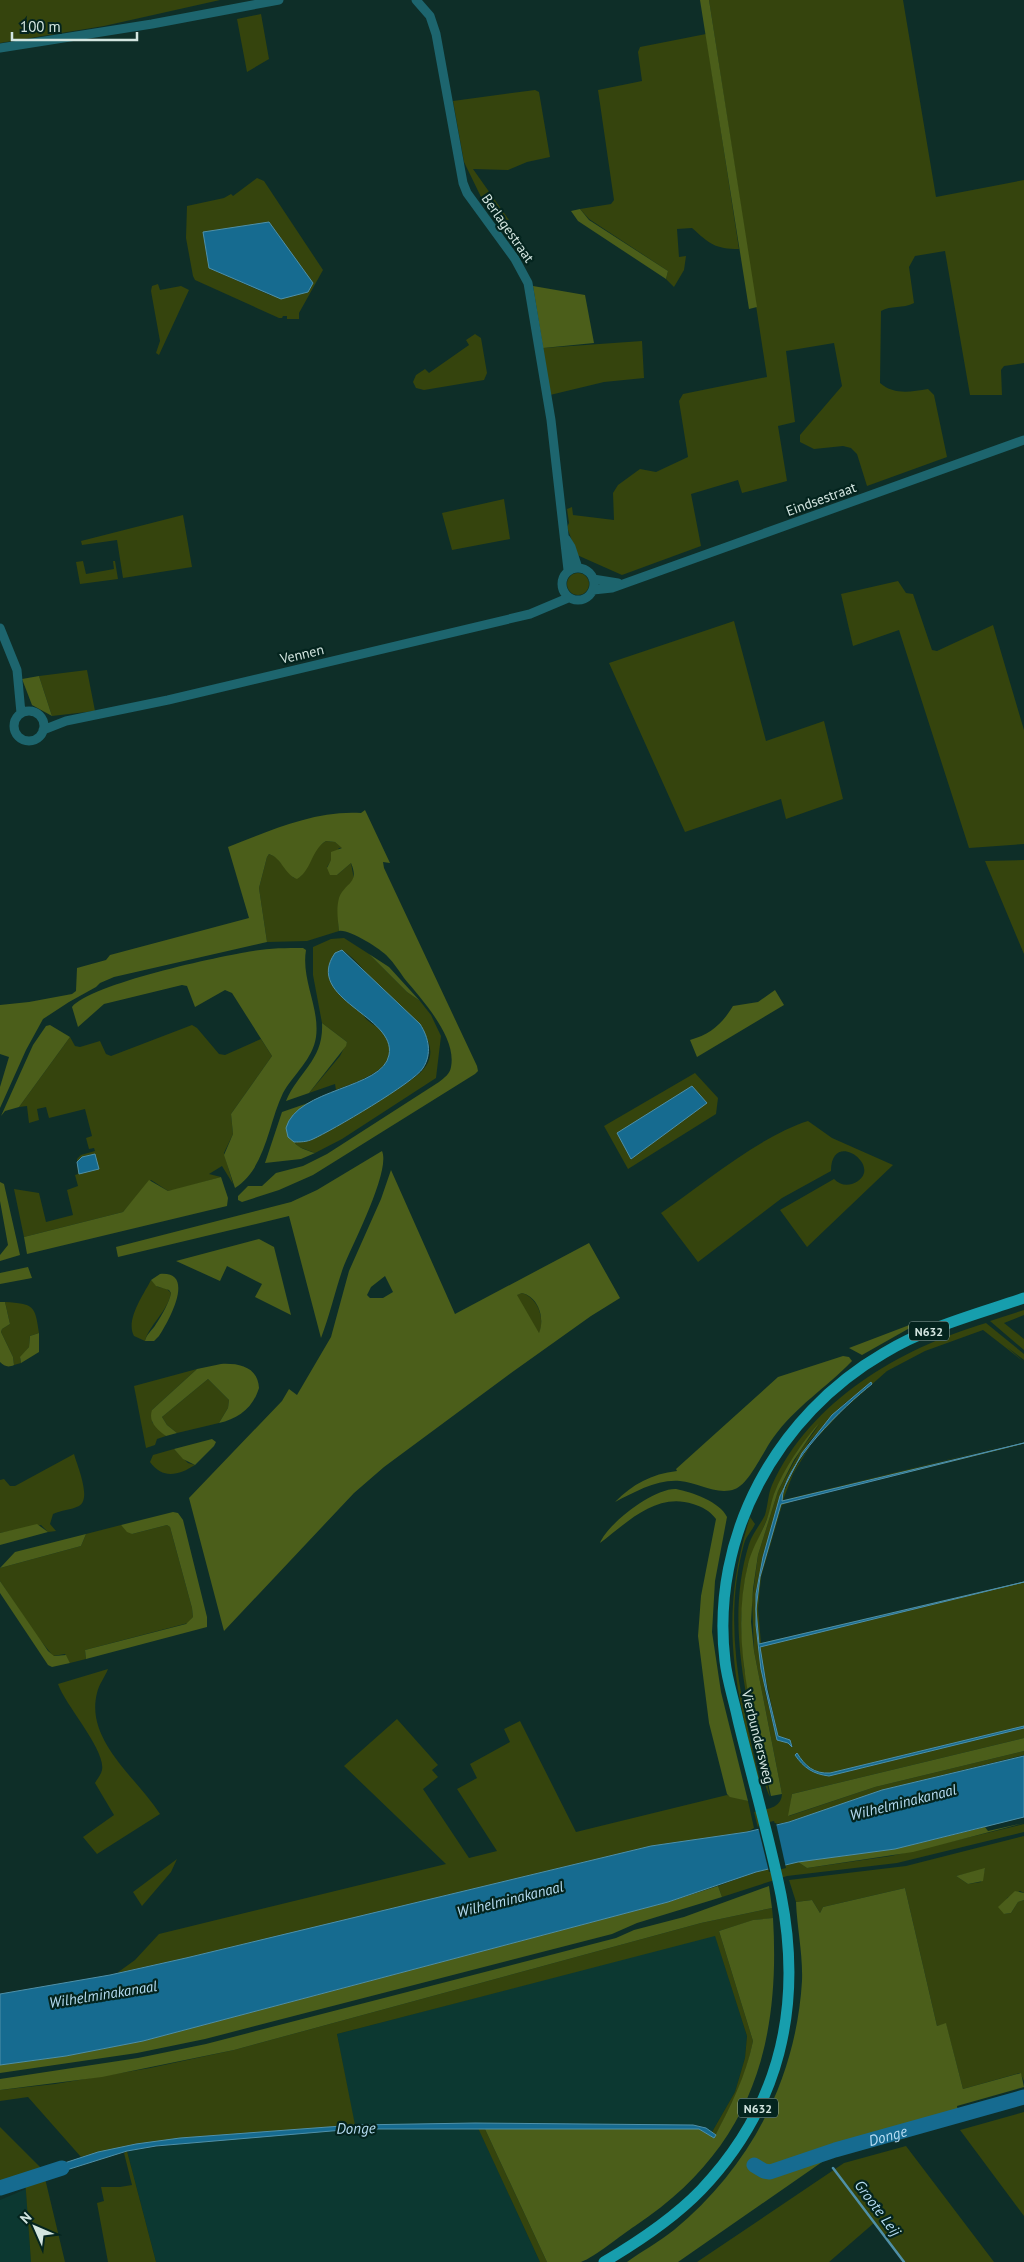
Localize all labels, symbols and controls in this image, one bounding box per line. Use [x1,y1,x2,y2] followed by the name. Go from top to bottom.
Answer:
[12,10,138,42] scale bar
[20,17,61,36] text: 100 m
[478,190,538,266] street label: Berlagestraat
[783,478,859,520] street label: Eindsestraat
[277,640,326,668] street label: Vennen
[909,1322,949,1340] road number: N632
[737,1687,778,1786] street label: Vierbundersweg
[848,1780,958,1824] water label: Wilhelminakanaal
[455,1877,565,1921] water label: Wilhelminakanaal
[48,1976,158,2012] water label: Wilhelminakanaal
[738,2098,778,2118] road number: N632
[336,2118,376,2138] water label: Donge
[866,2121,909,2150] water label: Donge
[851,2176,906,2241] water label: Groote Leij
[10,2202,60,2252] north arrow
[16,2208,35,2227] text: N

